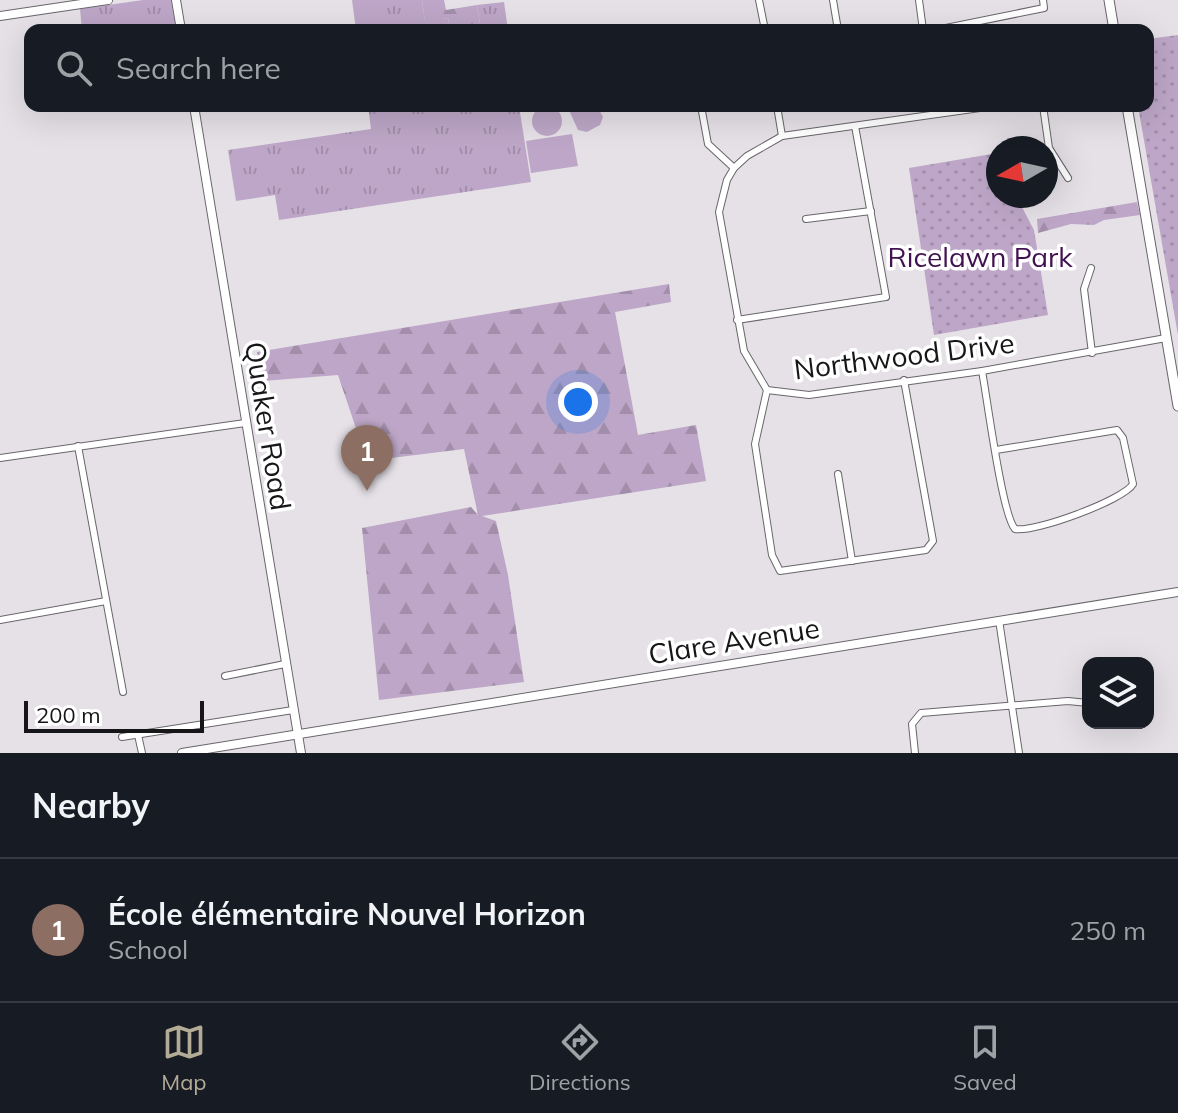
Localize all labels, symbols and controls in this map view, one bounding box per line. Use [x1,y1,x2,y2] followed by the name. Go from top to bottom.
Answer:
[24,24,1154,112] search box
[52,46,96,90] icon: search
[116,49,281,87] text: Search here
[986,136,1058,208] north arrow
[887,239,1073,274] park label: Ricelawn Park
[792,325,1016,386] street label: Northwood Drive
[238,339,299,513] street label: Quaker Road
[558,382,598,422] your location
[341,425,393,491] pin: 1
[646,610,822,671] street label: Clare Avenue
[1082,657,1154,729] map controls
[1082,657,1154,729] button: layers
[24,697,204,733] scale bar
[36,701,101,729] text: 200 m
[32,784,150,827] text: Nearby
[108,895,586,933] text: École élémentaire Nouvel Horizon
[50,914,66,947] text: 1
[1070,914,1146,947] text: 250 m
[108,933,188,966] text: School
[161,1020,207,1096] tab: Map
[529,1020,631,1096] tab: Directions
[953,1020,1017,1096] tab: Saved

